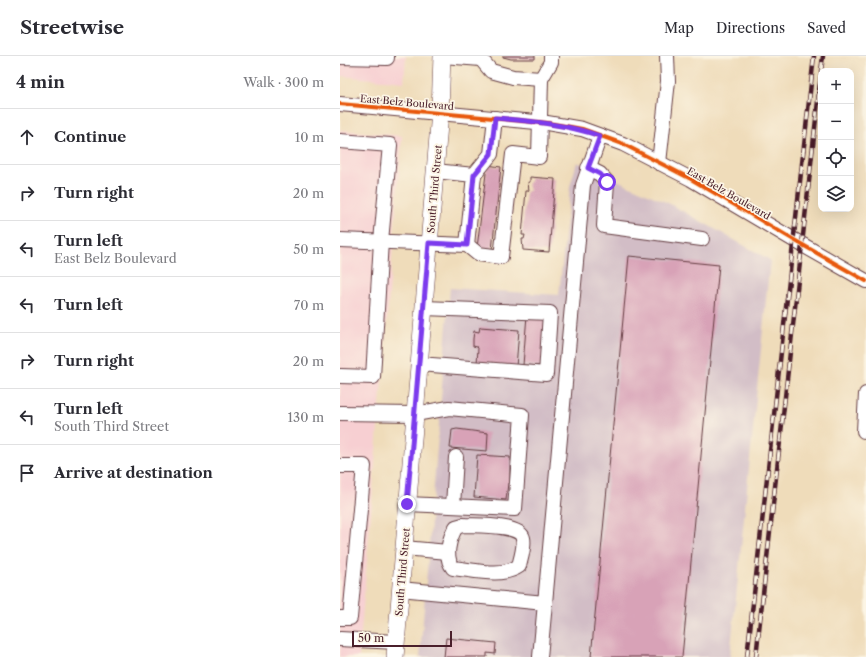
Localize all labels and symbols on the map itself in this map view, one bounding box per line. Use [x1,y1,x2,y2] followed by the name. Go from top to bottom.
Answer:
[359,92,454,113] street label: East Belz Boulevard
[424,144,445,234] street label: South Third Street
[685,164,773,223] street label: East Belz Boulevard
[598,173,616,191] route start
[398,495,416,513] route end
[392,527,413,617] street label: South Third Street
[352,629,452,648] scale bar

